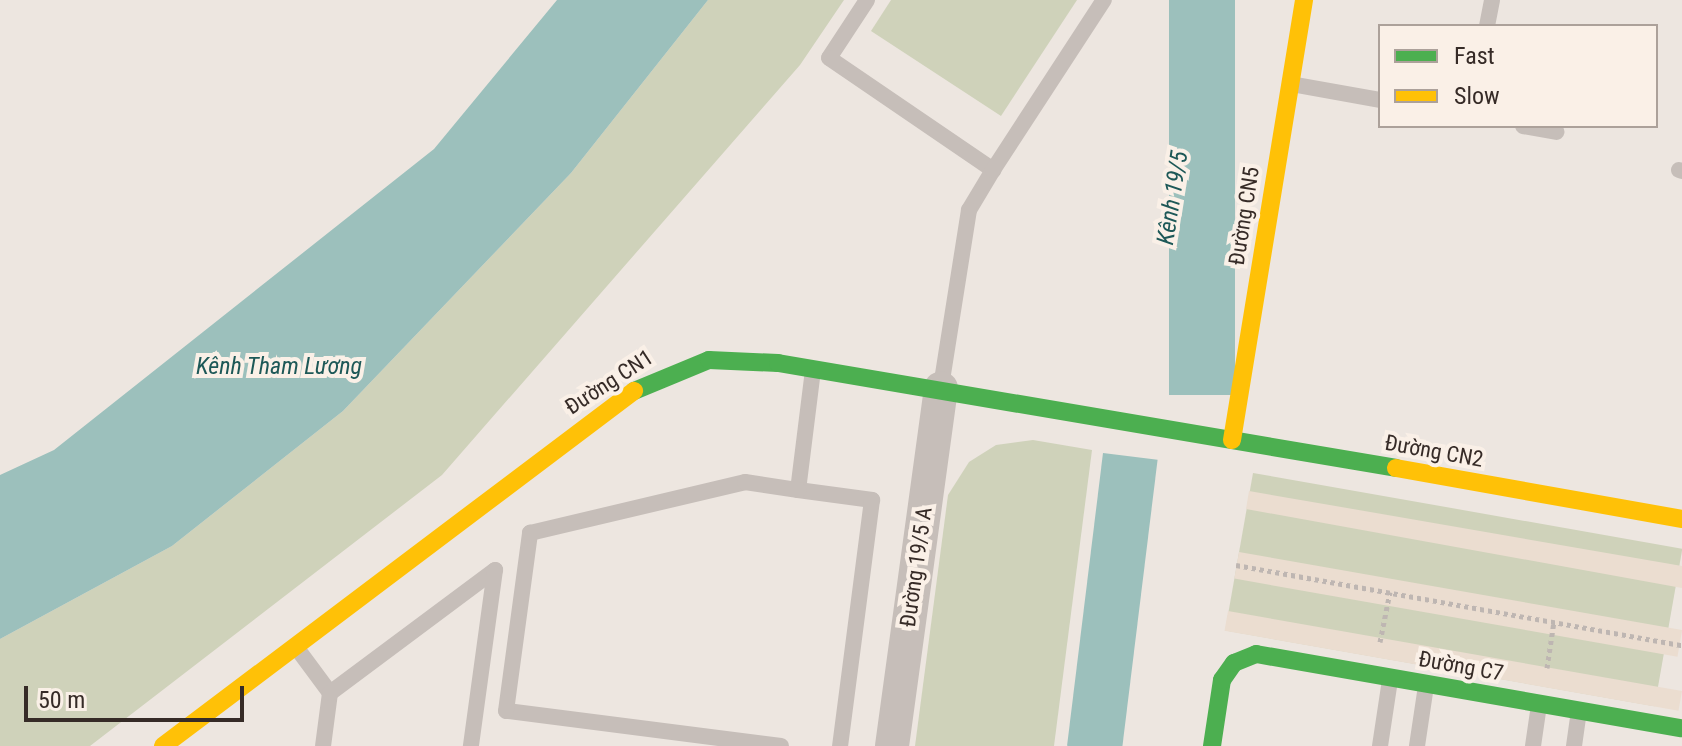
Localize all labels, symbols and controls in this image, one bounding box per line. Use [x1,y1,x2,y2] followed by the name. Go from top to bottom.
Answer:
[1378,24,1658,128] legend
[1454,42,1495,70] text: Fast
[1454,82,1500,110] text: Slow
[1151,149,1195,247] water label: Kênh 19/5
[1223,165,1265,267] street label: Đường CN5
[560,344,658,420] street label: Đường CN1
[196,353,362,381] water label: Kênh Tham Lương
[1383,429,1485,473] street label: Đường CN2
[895,505,937,629] street label: Đường 19/5 A
[1416,646,1506,686] street label: Đường C7
[28,670,248,720] scale bar
[38,686,85,714] text: 50 m

